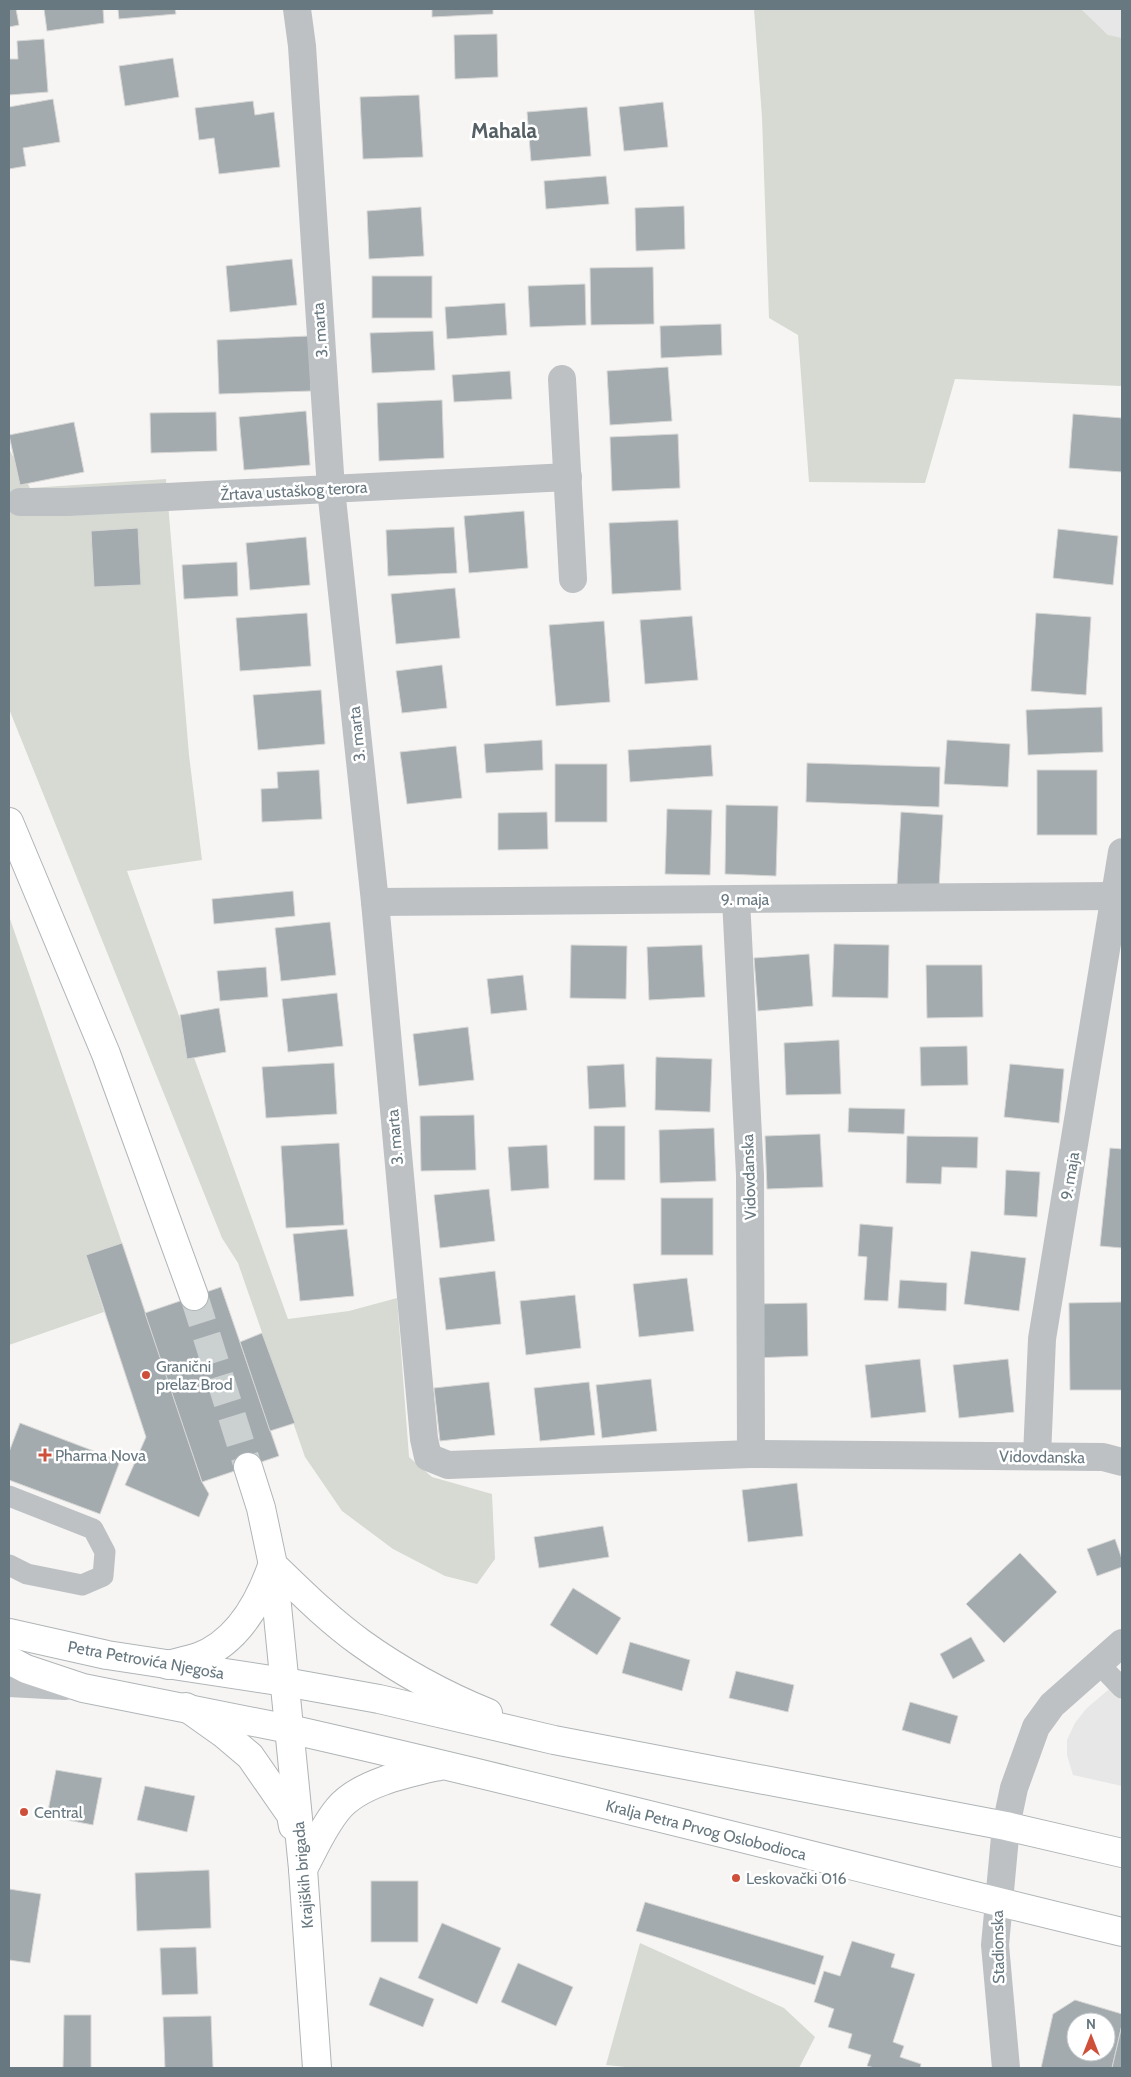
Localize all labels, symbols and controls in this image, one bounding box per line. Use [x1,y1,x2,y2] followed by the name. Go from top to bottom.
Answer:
[471,118,537,143] district label: Mahala
[309,301,331,358] street label: 3. marta
[220,478,368,504] street label: Žrtava ustaškog terora
[345,705,369,763] street label: 3. marta
[721,890,770,909] street label: 9. maja
[383,1108,407,1165] street label: 3. marta
[738,1133,760,1220] street label: Vidovdanska
[1057,1150,1083,1201] street label: 9. maja
[156,1357,233,1394] place label: Granični prelaz Brod
[140,1369,152,1381] marker: Granični prelaz Brod
[55,1446,146,1465] place label: Pharma Nova
[999,1447,1085,1467] street label: Vidovdanska
[39,1449,51,1461] marker: Pharma Nova
[66,1637,226,1683] street label: Petra Petrovića Njegoša
[604,1796,809,1864] street label: Kralja Petra Prvog Oslobodioca
[34,1803,83,1822] place label: Central
[18,1806,30,1818] marker: Central
[289,1820,317,1929] street label: Krajiških brigada
[746,1869,847,1888] place label: Leskovački 016
[730,1872,742,1884] marker: Leskovački 016
[988,1910,1008,1984] street label: Stadionska
[1066,2012,1116,2062] north arrow
[1086,2015,1096,2033] text: N

